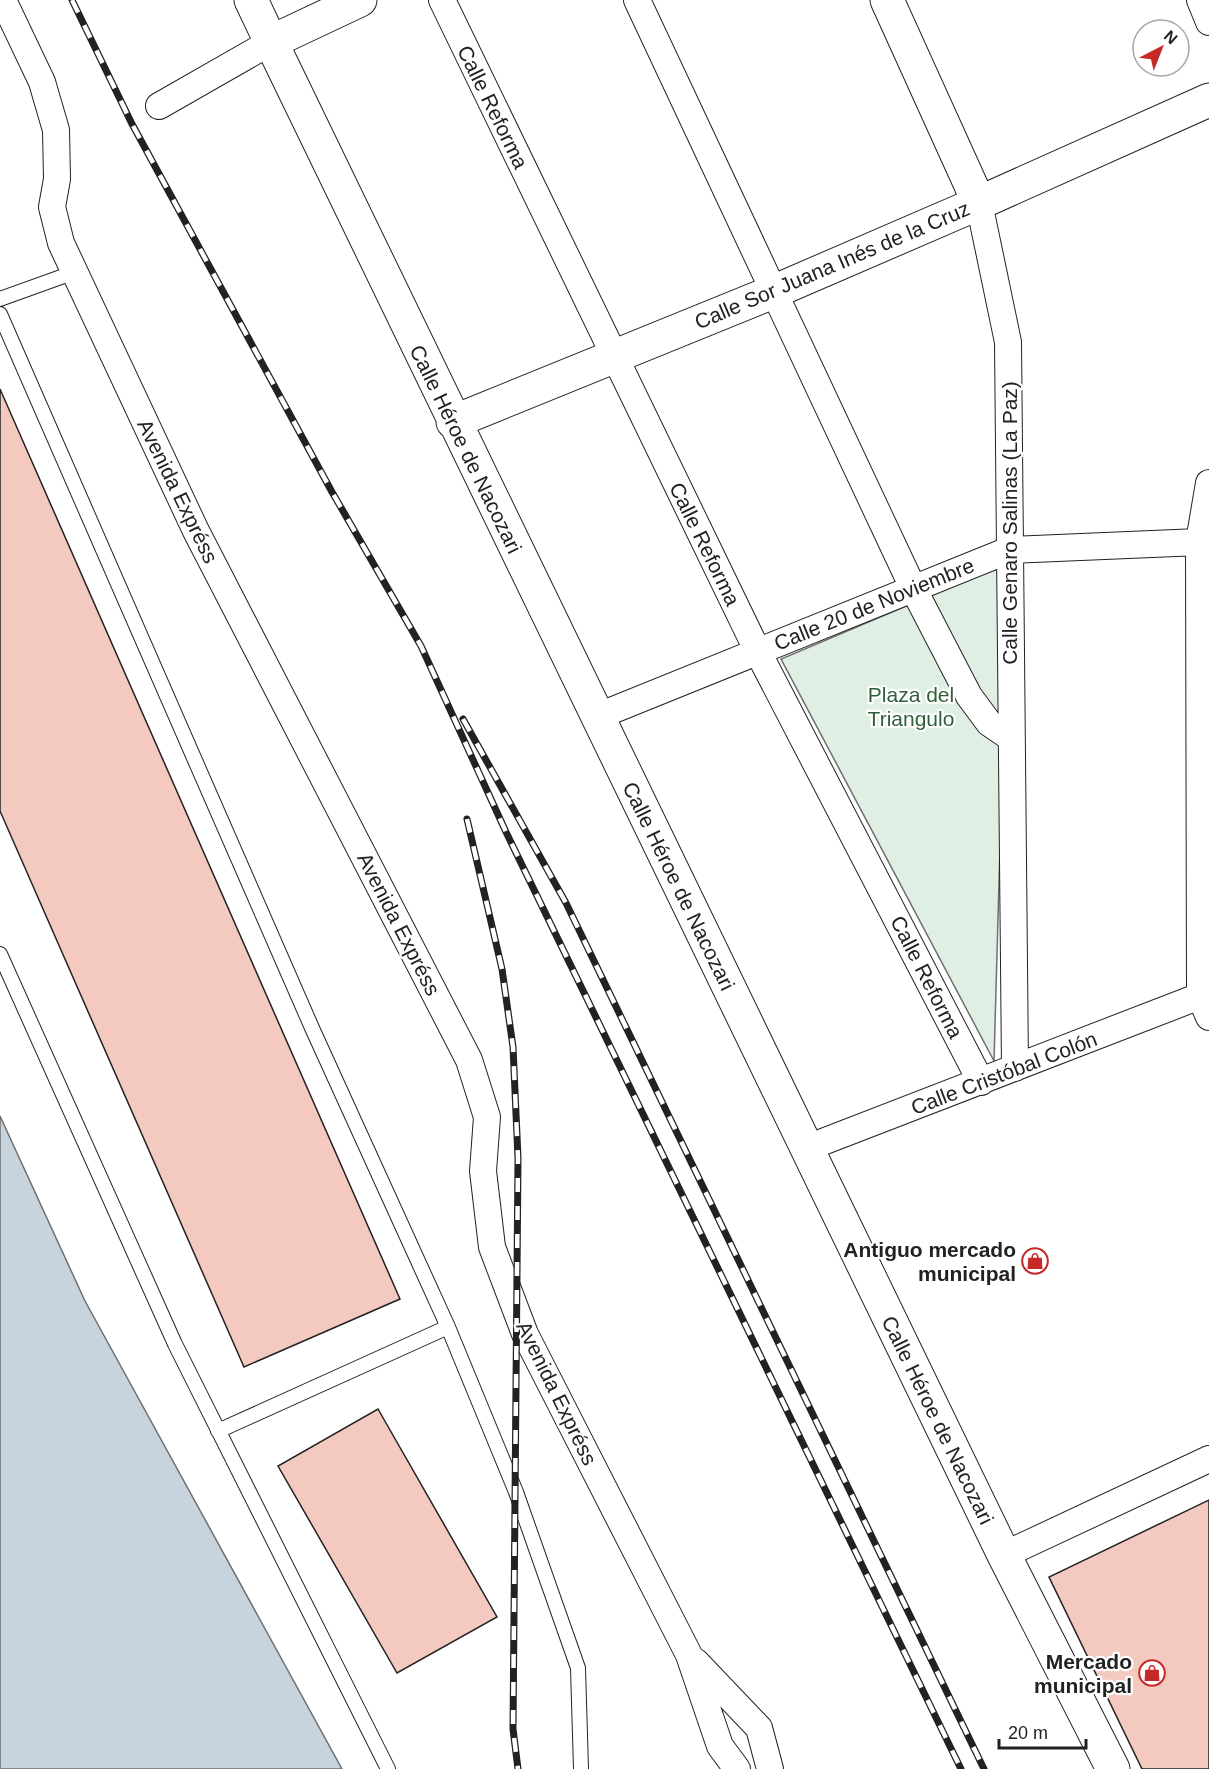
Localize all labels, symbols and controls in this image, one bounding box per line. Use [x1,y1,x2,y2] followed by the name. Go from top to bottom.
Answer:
[1131,18,1191,78] north arrow
[1161,27,1181,47] text: N
[453,42,533,173] street label: Calle Reforma
[691,196,973,334] street label: Calle Sor Juana Inés de la Cruz
[406,341,526,557] street label: Calle Héroe de Nacozari
[998,381,1021,665] street label: Calle Genaro Salinas (La Paz)
[133,415,223,567] street label: Avenida Expréss
[665,479,745,610] street label: Calle Reforma
[771,553,977,655] street label: Calle 20 de Noviembre
[868,683,954,730] park label: Plaza del Triangulo
[619,778,739,994] street label: Calle Héroe de Nacozari
[353,849,445,999] street label: Avenida Expréss
[886,912,968,1042] street label: Calle Reforma
[908,1027,1100,1119] street label: Calle Cristóbal Colón
[843,1238,1016,1285] place label: Antiguo mercado municipal
[1020,1246,1050,1276] shop icon: Antiguo mercado municipal
[878,1312,998,1528] street label: Calle Héroe de Nacozari
[512,1317,602,1469] street label: Avenida Expréss
[1034,1650,1132,1697] place label: Mercado municipal
[1137,1658,1167,1688] shop icon: Mercado municipal
[999,1712,1086,1750] scale bar
[1008,1723,1048,1743] text: 20 m

